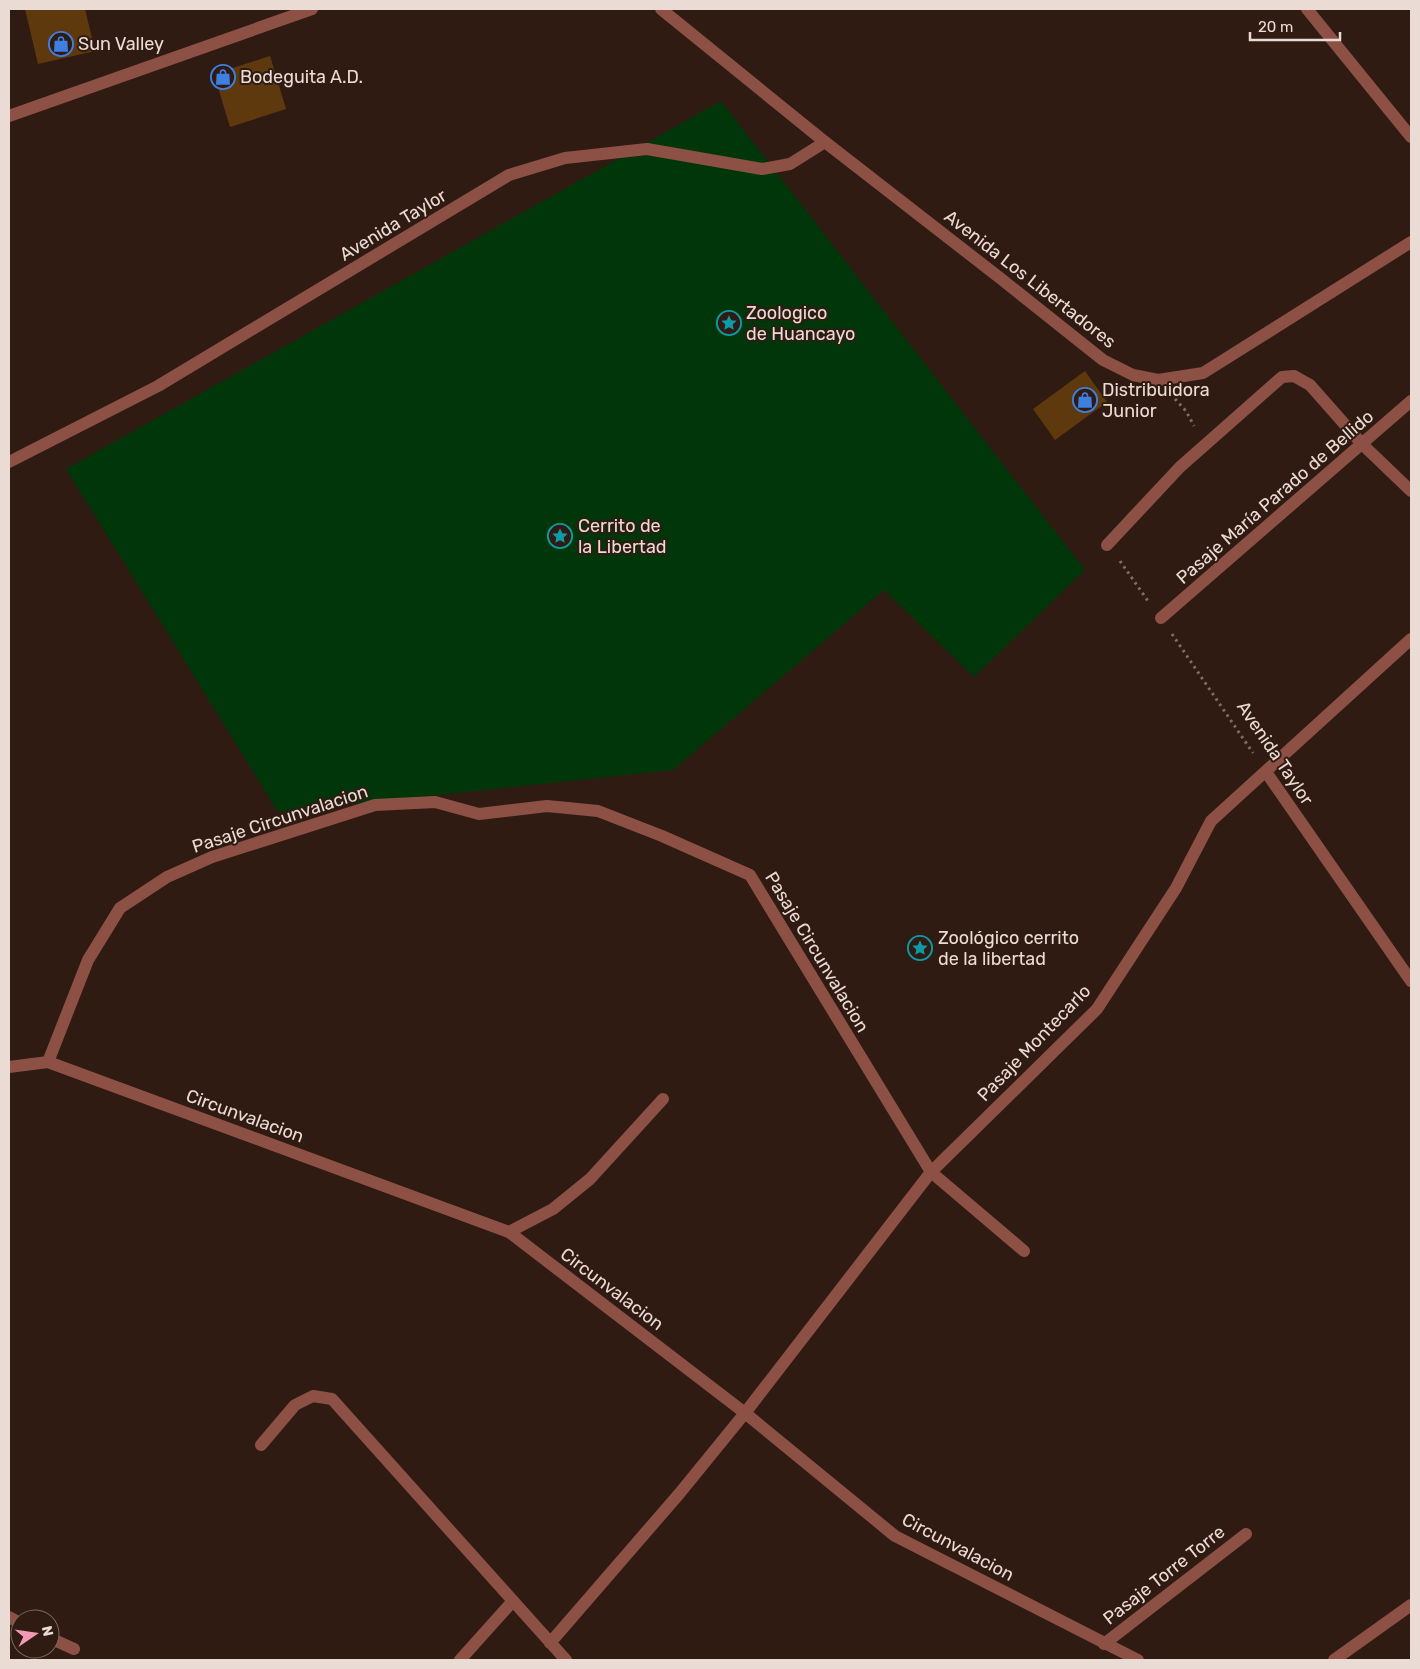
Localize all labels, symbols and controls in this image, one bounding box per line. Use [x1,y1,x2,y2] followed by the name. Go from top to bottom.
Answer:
[1250,10,1340,42] scale bar
[1258,18,1293,36] text: 20 m
[48,31,74,57] shop icon: Sun Valley
[78,33,164,55] place label: Sun Valley
[210,64,236,90] shop icon: Bodeguita A.D.
[240,66,363,88] place label: Bodeguita A.D.
[335,184,451,266] street label: Avenida Taylor
[940,205,1120,353] street label: Avenida Los Libertadores
[746,302,855,345] place label: Zoologico de Huancayo
[716,310,742,336] place icon: Zoologico de Huancayo
[1102,379,1210,422] place label: Distribuidora Junior
[1072,387,1098,413] shop icon: Distribuidora Junior
[1172,405,1378,589] street label: Pasaje María Parado de Bellido
[578,515,667,558] place label: Cerrito de la Libertad
[547,523,573,549] place icon: Cerrito de la Libertad
[1232,697,1318,809] street label: Avenida Taylor
[189,780,371,858] street label: Pasaje Circunvalacion
[760,868,874,1036] street label: Pasaje Circunvalacion
[938,927,1079,970] place label: Zoológico cerrito de la libertad
[907,935,933,961] place icon: Zoológico cerrito de la libertad
[973,980,1095,1106] street label: Pasaje Montecarlo
[183,1084,307,1148] street label: Circunvalacion
[556,1243,668,1335] street label: Circunvalacion
[898,1508,1018,1586] street label: Circunvalacion
[1099,1521,1229,1629] street label: Pasaje Torre Torre
[10,1609,60,1659] north arrow
[38,1624,57,1638] text: N

